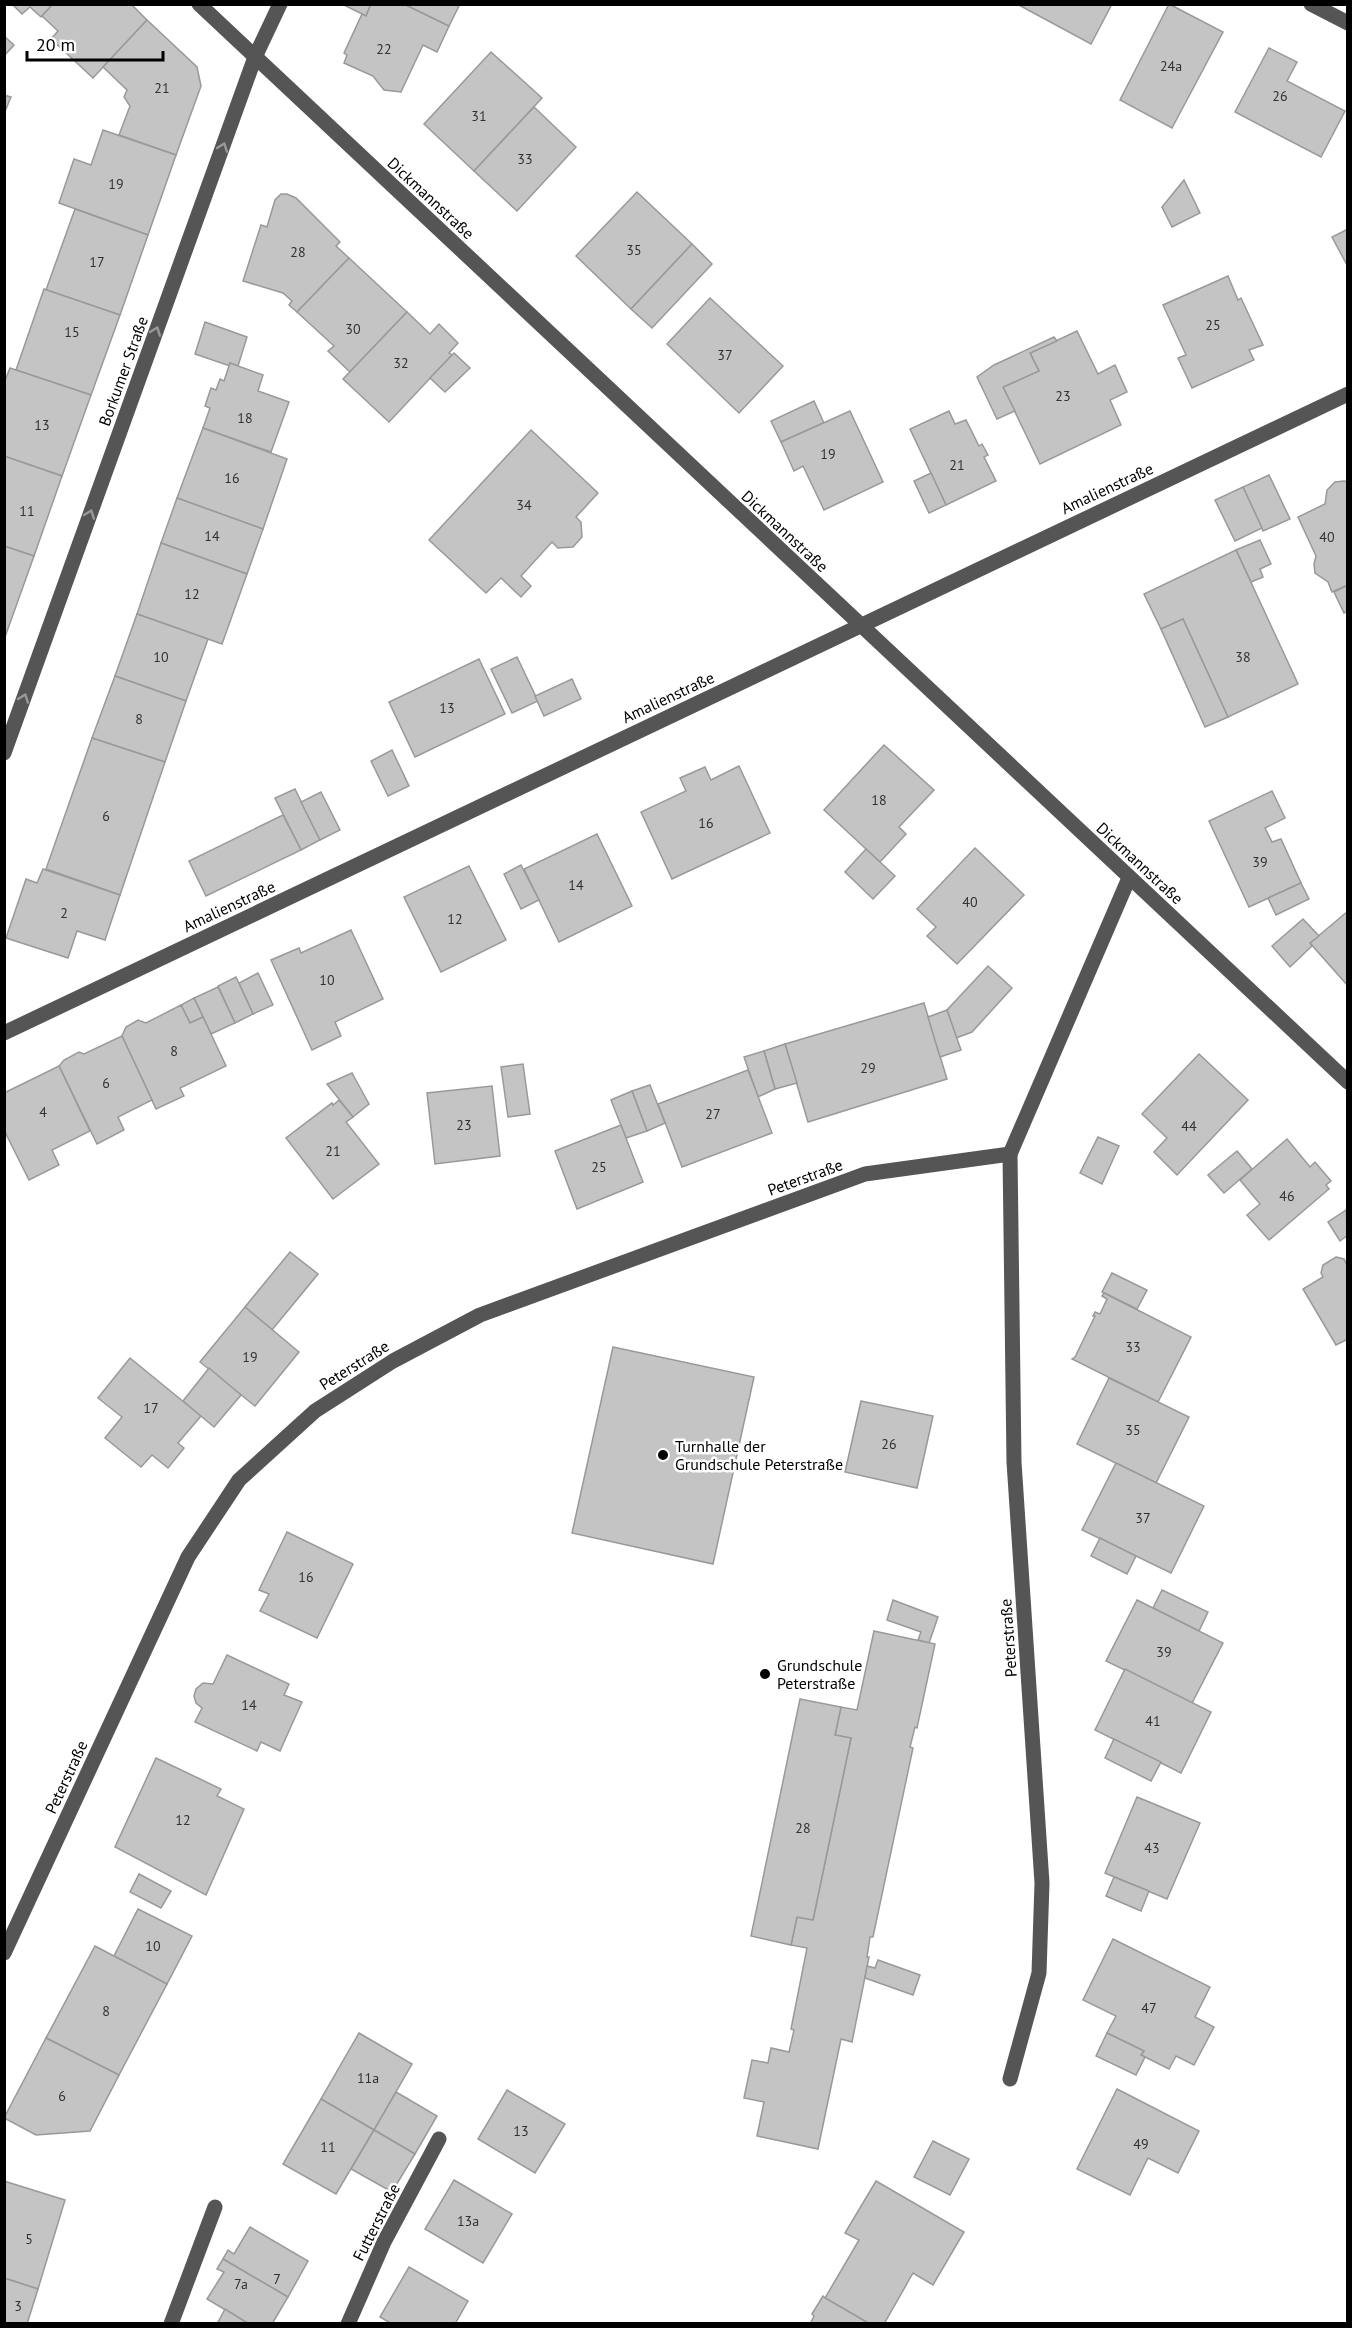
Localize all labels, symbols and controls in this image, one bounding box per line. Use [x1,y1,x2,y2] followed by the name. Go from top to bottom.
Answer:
[27,24,164,62] scale bar
[36,33,75,56] text: 20 m
[376,40,392,58] house number: 22
[1160,57,1182,75] house number: 24a
[154,79,170,97] house number: 21
[1272,87,1288,105] house number: 26
[471,107,487,125] house number: 31
[215,143,228,153] one-way arrow
[517,150,533,168] house number: 33
[384,153,478,243] street label: Dickmannstraße
[108,175,124,193] house number: 19
[626,241,642,259] house number: 35
[290,243,306,261] house number: 28
[89,253,105,271] house number: 17
[94,313,152,429] street label: Borkumer Straße
[1205,316,1221,334] house number: 25
[345,320,361,338] house number: 30
[64,323,80,341] house number: 15
[149,326,162,337] one-way arrow
[717,346,733,364] house number: 37
[393,354,409,372] house number: 32
[1055,387,1071,405] house number: 23
[237,409,253,427] house number: 18
[34,416,50,434] house number: 13
[820,445,836,463] house number: 19
[949,456,965,474] house number: 21
[1058,458,1156,518] street label: Amalienstraße
[224,469,240,487] house number: 16
[738,486,832,576] street label: Dickmannstraße
[516,496,532,514] house number: 34
[19,502,35,520] house number: 11
[83,510,96,520] one-way arrow
[204,527,220,545] house number: 14
[1319,528,1335,546] house number: 40
[184,585,200,603] house number: 12
[153,648,169,666] house number: 10
[1235,648,1251,666] house number: 38
[619,667,717,727] street label: Amalienstraße
[17,693,30,704] one-way arrow
[439,699,455,717] house number: 13
[135,710,143,728] house number: 8
[871,791,887,809] house number: 18
[102,807,110,825] house number: 6
[698,814,714,832] house number: 16
[1093,818,1187,908] street label: Dickmannstraße
[1252,853,1268,871] house number: 39
[180,876,278,936] street label: Amalienstraße
[568,876,584,894] house number: 14
[962,893,978,911] house number: 40
[60,904,68,922] house number: 2
[447,910,463,928] house number: 12
[319,971,335,989] house number: 10
[170,1042,178,1060] house number: 8
[860,1059,876,1077] house number: 29
[102,1074,110,1092] house number: 6
[39,1103,47,1121] house number: 4
[705,1105,721,1123] house number: 27
[456,1116,472,1134] house number: 23
[1181,1117,1197,1135] house number: 44
[325,1142,341,1160] house number: 21
[765,1154,845,1200] street label: Peterstraße
[591,1158,607,1176] house number: 25
[1279,1187,1295,1205] house number: 46
[315,1336,393,1394] street label: Peterstraße
[1125,1338,1141,1356] house number: 33
[242,1348,258,1366] house number: 19
[143,1399,159,1417] house number: 17
[1125,1421,1141,1439] house number: 35
[881,1435,897,1453] house number: 26
[675,1436,843,1474] place label: Turnhalle der Grundschule Peterstraße
[656,1448,670,1462] marker: Turnhalle der Grundschule Peterstraße
[1135,1509,1151,1527] house number: 37
[298,1568,314,1586] house number: 16
[995,1598,1021,1678] street label: Peterstraße
[1156,1643,1172,1661] house number: 39
[777,1655,862,1693] place label: Grundschule Peterstraße
[758,1667,772,1681] marker: Grundschule Peterstraße
[241,1696,257,1714] house number: 14
[1145,1712,1161,1730] house number: 41
[40,1737,92,1817] street label: Peterstraße
[175,1811,191,1829] house number: 12
[795,1819,811,1837] house number: 28
[1144,1839,1160,1857] house number: 43
[145,1937,161,1955] house number: 10
[1141,1999,1157,2017] house number: 47
[102,2002,110,2020] house number: 8
[357,2069,379,2087] house number: 11a
[58,2087,66,2105] house number: 6
[513,2122,529,2140] house number: 13
[1133,2135,1149,2153] house number: 49
[320,2138,336,2156] house number: 11
[348,2180,404,2264] street label: Futterstraße
[457,2212,479,2230] house number: 13a
[25,2230,33,2248] house number: 5
[273,2270,281,2288] house number: 7
[234,2275,248,2293] house number: 7a
[14,2297,22,2315] house number: 3

